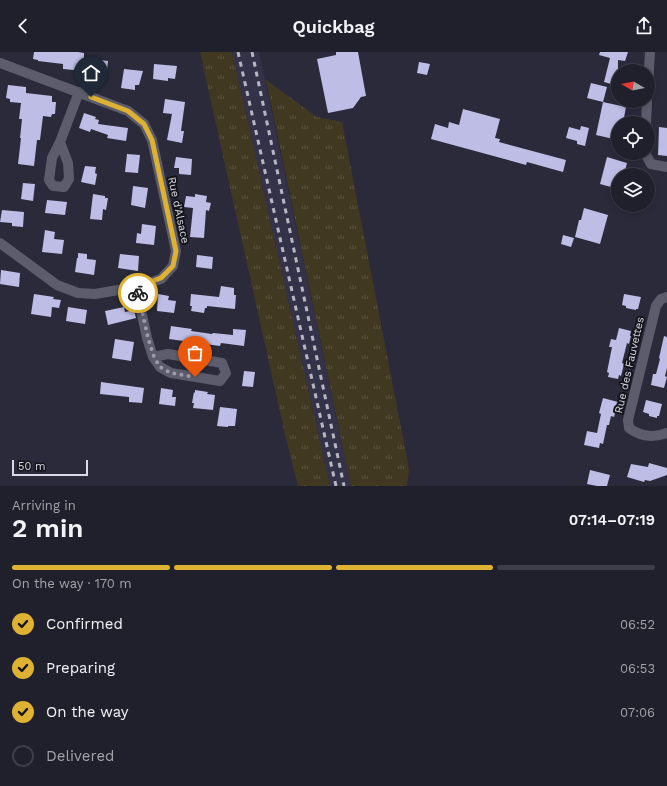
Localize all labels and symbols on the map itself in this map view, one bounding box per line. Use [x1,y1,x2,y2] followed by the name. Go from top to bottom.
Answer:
[74,56,108,97] pin
[611,64,655,108] north arrow
[165,176,192,245] street label: Rue d'Alsace
[118,273,158,313] courier
[612,315,647,415] street label: Rue des Fauvettes
[178,336,212,377] pin
[12,458,88,477] scale bar

